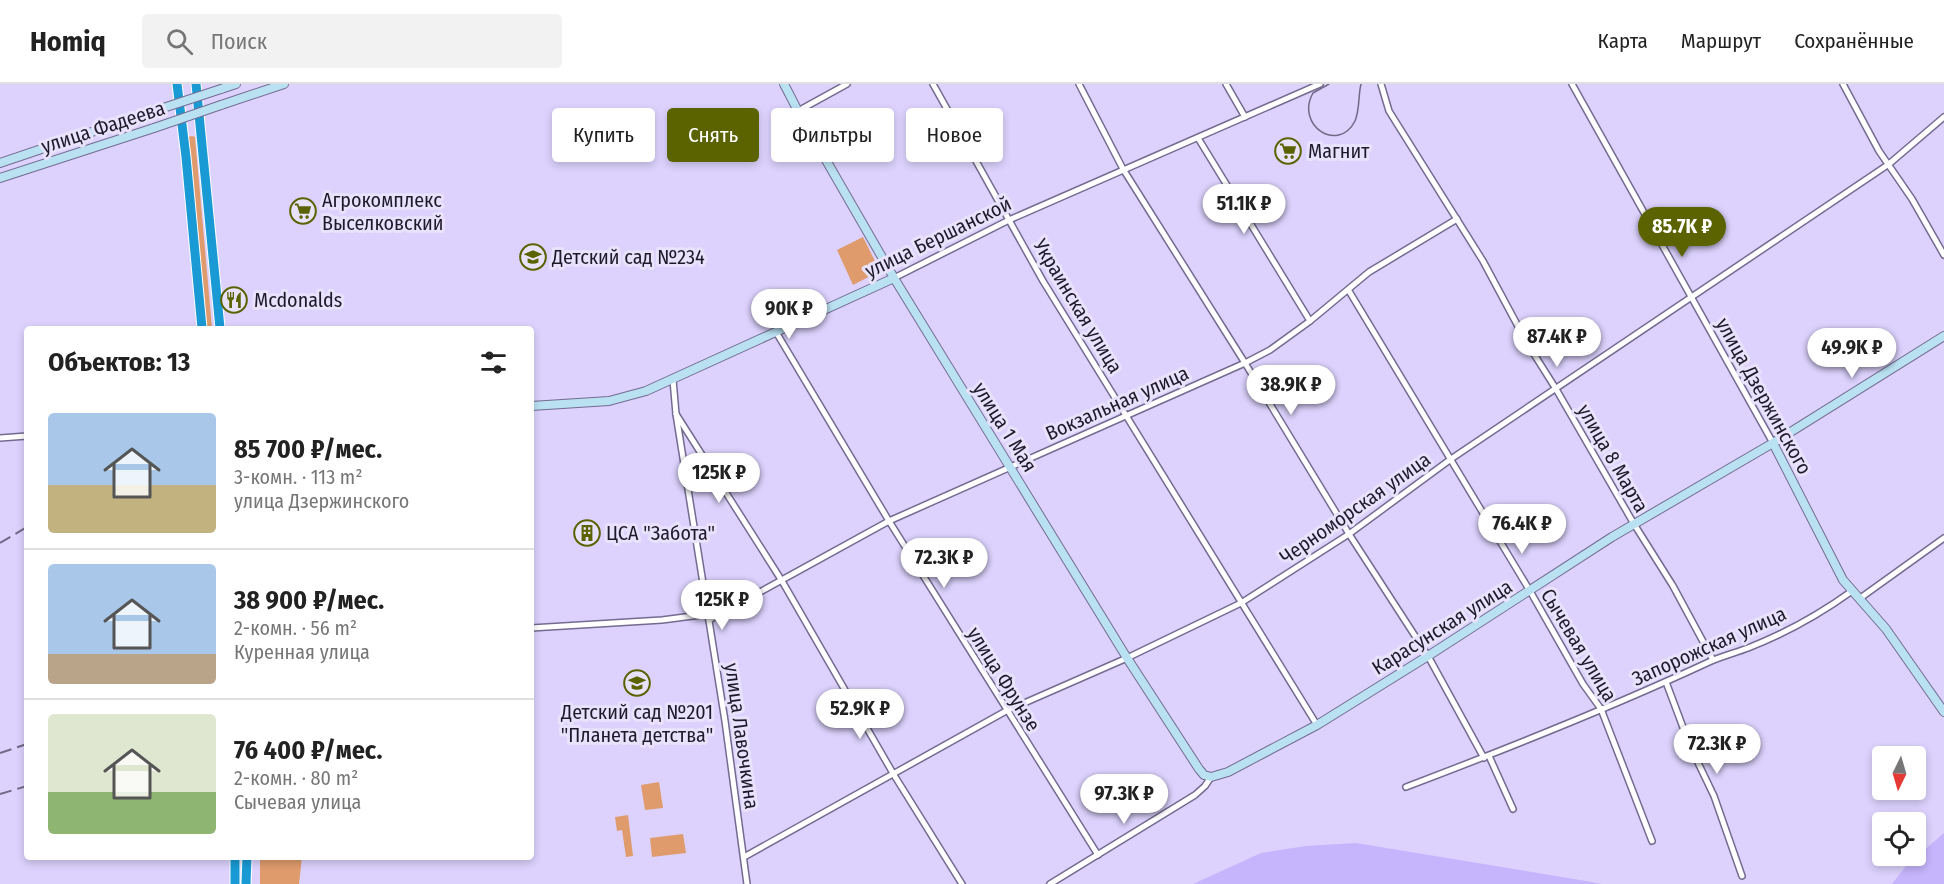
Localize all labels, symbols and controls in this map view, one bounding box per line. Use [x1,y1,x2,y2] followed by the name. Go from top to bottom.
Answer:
[142,14,562,68] search box
[30,25,106,58] text: Homiq
[163,25,196,58] icon: search
[211,28,267,55] text: Поиск
[1598,28,1648,54] text: Карта
[1681,28,1761,54] text: Маршрут
[1794,28,1914,54] text: Сохранённые
[38,96,168,158] street label: улица Фадеева
[552,108,655,162] chip: Купить
[667,108,759,162] chip: Снять
[771,108,894,162] chip: Фильтры
[906,108,1003,162] chip: Новое
[1273,136,1303,166] supermarket icon: Магнит
[1308,139,1370,163] place label: Магнит
[1189,184,1299,235] pin: 51.1K ₽
[322,188,444,235] place label: Агрокомплекс Выселковский
[861,191,1015,283] street label: улица Бершанской
[1217,191,1271,215] text: 51.1K ₽
[288,196,318,226] supermarket icon: Агрокомплекс Выселковский
[1627,207,1737,258] pin: 85.7K ₽
[1652,214,1712,238] text: 85.7K ₽
[1028,234,1128,377] street label: Украинская улица
[518,242,548,272] school or university icon: Детский сад №234
[551,245,705,269] place label: Детский сад №234
[219,285,249,315] restaurant icon: Mcdonalds
[254,288,342,312] place label: Mcdonalds
[747,289,831,340] pin: 90K ₽
[765,296,813,320] text: 90K ₽
[1711,314,1817,478] street label: улица Дзержинского
[1502,317,1612,368] pin: 87.4K ₽
[1527,324,1587,348] text: 87.4K ₽
[1797,328,1907,379] pin: 49.9K ₽
[1821,335,1883,359] text: 49.9K ₽
[477,346,510,379] icon: filters
[48,347,190,378] text: Объектов: 13
[1042,361,1192,445] street label: Вокзальная улица
[1236,365,1346,416] pin: 38.9K ₽
[1260,372,1322,396] text: 38.9K ₽
[968,378,1042,476] street label: улица 1 Мая
[1572,400,1654,516] street label: улица 8 Марта
[234,434,382,465] text: 85 700 ₽/мес.
[96,437,168,509] icon: home
[1275,447,1435,569] street label: Черноморская улица
[670,453,768,504] pin: 125K ₽
[692,460,746,484] text: 125K ₽
[234,465,362,489] text: 3-комн. · 113 m²
[234,489,409,513] text: улица Дзержинского
[1467,504,1577,555] pin: 76.4K ₽
[1492,511,1552,535] text: 76.4K ₽
[572,518,602,548] building icon: ЦСА "Забота"
[606,521,715,545] place label: ЦСА "Забота"
[889,538,999,589] pin: 72.3K ₽
[915,545,973,569] text: 72.3K ₽
[1367,574,1517,680] street label: Карасунская улица
[673,580,771,631] pin: 125K ₽
[1536,584,1622,706] street label: Сычевая улица
[234,585,384,616] text: 38 900 ₽/мес.
[695,587,749,611] text: 125K ₽
[96,588,168,660] icon: home
[1628,601,1790,691] street label: Запорожская улица
[234,616,357,640] text: 2-комн. · 56 m²
[962,622,1046,736] street label: улица Фрунзе
[234,640,370,664] text: Куренная улица
[720,661,764,811] street label: улица Лавочкина
[622,668,652,698] school or university icon: Детский сад №201 "Планета детства"
[805,689,915,740] pin: 52.9K ₽
[830,696,890,720] text: 52.9K ₽
[560,700,713,747] place label: Детский сад №201 "Планета детства"
[1662,724,1772,775] pin: 72.3K ₽
[1688,731,1746,755] text: 72.3K ₽
[234,735,382,766] text: 76 400 ₽/мес.
[96,738,168,810] icon: home
[1872,746,1926,800] north arrow
[1872,746,1926,866] map controls
[234,766,358,790] text: 2-комн. · 80 m²
[1069,774,1179,825] pin: 97.3K ₽
[1094,781,1154,805] text: 97.3K ₽
[234,790,361,814] text: Сычевая улица
[1872,812,1926,866] button: locate

